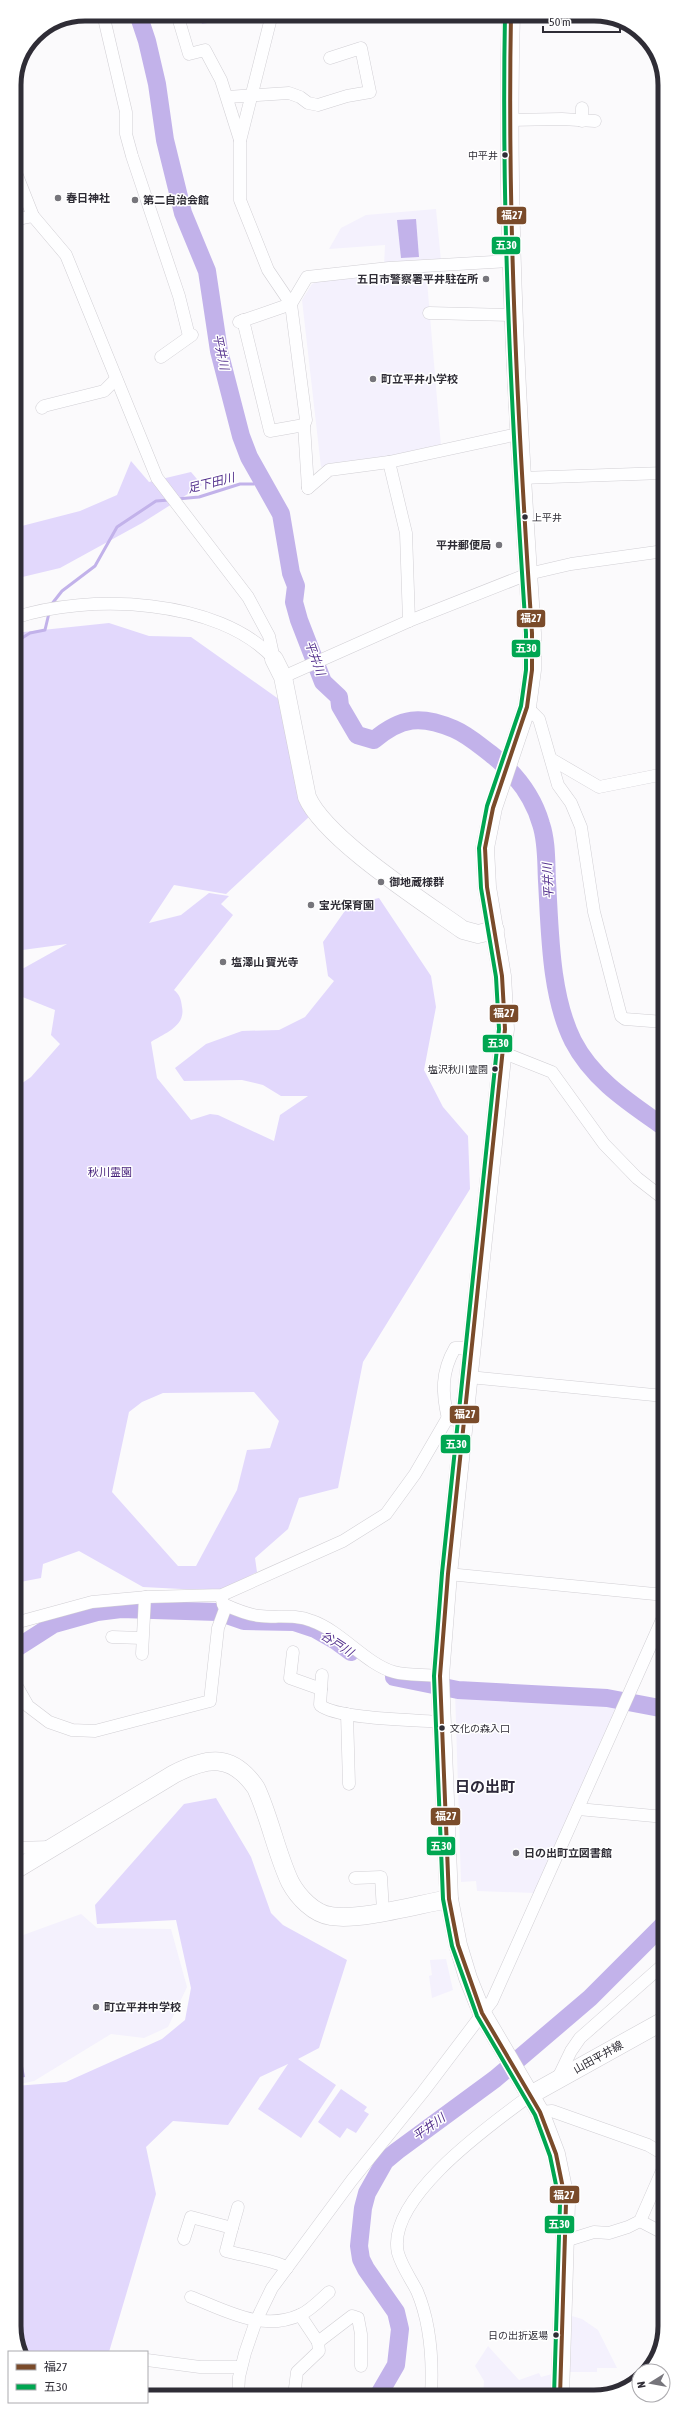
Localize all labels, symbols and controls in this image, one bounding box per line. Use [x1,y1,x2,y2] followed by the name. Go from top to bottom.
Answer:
[543,8,620,34] scale bar
[549,15,571,29] text: 50 m
[468,150,498,161] place label: 中平井
[500,150,510,160] marker: 中平井
[66,192,110,204] place label: 春日神社
[53,193,63,203] marker: 春日神社
[143,194,209,206] place label: 第二自治会館
[130,195,140,205] marker: 第二自治会館
[496,206,527,225] line badge: 福27
[501,209,523,221] text: 福27
[491,236,521,255] line badge: 五30
[495,239,517,251] text: 五30
[357,273,478,285] place label: 五日市警察署平井駐在所
[481,274,491,284] marker: 五日市警察署平井駐在所
[210,333,232,373] water label: 平井川
[381,373,458,385] place label: 町立平井小学校
[368,374,378,384] marker: 町立平井小学校
[186,470,238,496] water label: 足下田川
[520,512,530,522] marker: 上平井
[532,512,562,523] place label: 上平井
[436,539,491,551] place label: 平井郵便局
[494,540,504,550] marker: 平井郵便局
[516,609,546,628] line badge: 福27
[520,612,542,624] text: 福27
[302,639,328,679] water label: 平井川
[511,639,541,658] line badge: 五30
[515,642,537,654] text: 五30
[540,861,556,899] water label: 平井川
[389,876,444,888] place label: 御地蔵様群
[376,877,386,887] marker: 御地蔵様群
[319,899,374,911] place label: 宝光保育園
[306,900,316,910] marker: 宝光保育園
[231,956,299,968] place label: 塩澤山 寶光寺
[218,957,228,967] marker: 塩澤山 寶光寺
[489,1004,519,1023] line badge: 福27
[493,1007,515,1019] text: 福27
[482,1034,513,1053] line badge: 五30
[487,1037,509,1049] text: 五30
[428,1064,488,1075] place label: 塩沢秋川霊園
[490,1064,500,1074] marker: 塩沢秋川霊園
[88,1166,132,1178] park label: 秋川霊園
[449,1405,480,1424] line badge: 福27
[454,1408,476,1420] text: 福27
[440,1434,471,1454] line badge: 五30
[445,1438,467,1450] text: 五30
[318,1628,358,1661] water label: 谷戸川
[437,1723,447,1733] marker: 文化の森入口
[450,1723,510,1734] place label: 文化の森入口
[455,1778,515,1795] district label: 日の出町
[430,1807,461,1826] line badge: 福27
[435,1810,457,1822] text: 福27
[426,1836,456,1856] line badge: 五30
[430,1840,452,1852] text: 五30
[524,1847,612,1859] place label: 日の出町立図書館
[511,1848,521,1858] marker: 日の出町立図書館
[104,2001,181,2013] place label: 町立平井中学校
[91,2002,101,2012] marker: 町立平井中学校
[571,2038,625,2076] street label: 山田平井線
[410,2110,449,2143] water label: 平井川
[549,2185,580,2204] line badge: 福27
[553,2189,575,2201] text: 福27
[544,2215,575,2234] line badge: 五30
[548,2218,570,2230] text: 五30
[488,2330,548,2341] place label: 日の出折返場
[551,2330,561,2340] marker: 日の出折返場
[8,2351,148,2403] legend
[44,2360,68,2374] text: 福27
[631,2363,671,2403] north arrow
[44,2380,68,2394] text: 五30
[635,2381,648,2389] text: N

